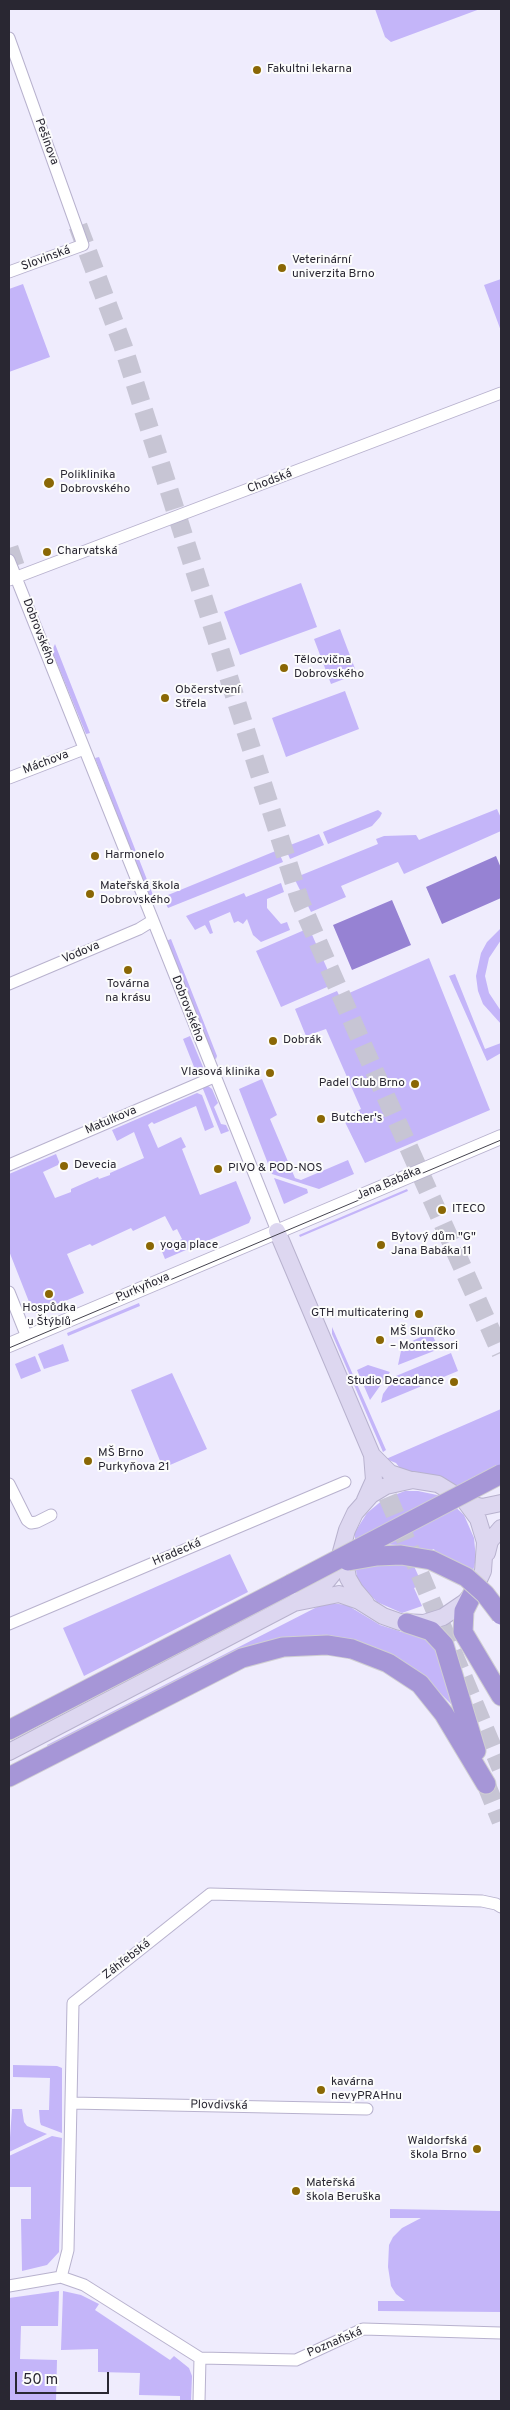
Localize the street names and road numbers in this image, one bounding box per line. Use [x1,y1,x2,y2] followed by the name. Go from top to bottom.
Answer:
[31,117,61,167] street label: Pešinova
[19,243,73,275] street label: Slovinská
[246,467,294,497] street label: Chodská
[19,597,57,667] street label: Dobrovského
[21,748,71,778] street label: Máchova
[60,939,102,967] street label: Vodova
[168,974,206,1044] street label: Dobrovského
[83,1104,139,1138] street label: Matulkova
[355,1164,423,1204] street label: Jana Babáka
[114,1270,172,1306] street label: Purkyňova
[151,1536,203,1570] street label: Hradecká
[100,1937,154,1983] street label: Záhřebská
[190,2098,248,2114] street label: Plovdivská
[305,2325,365,2361] street label: Poznaňská

